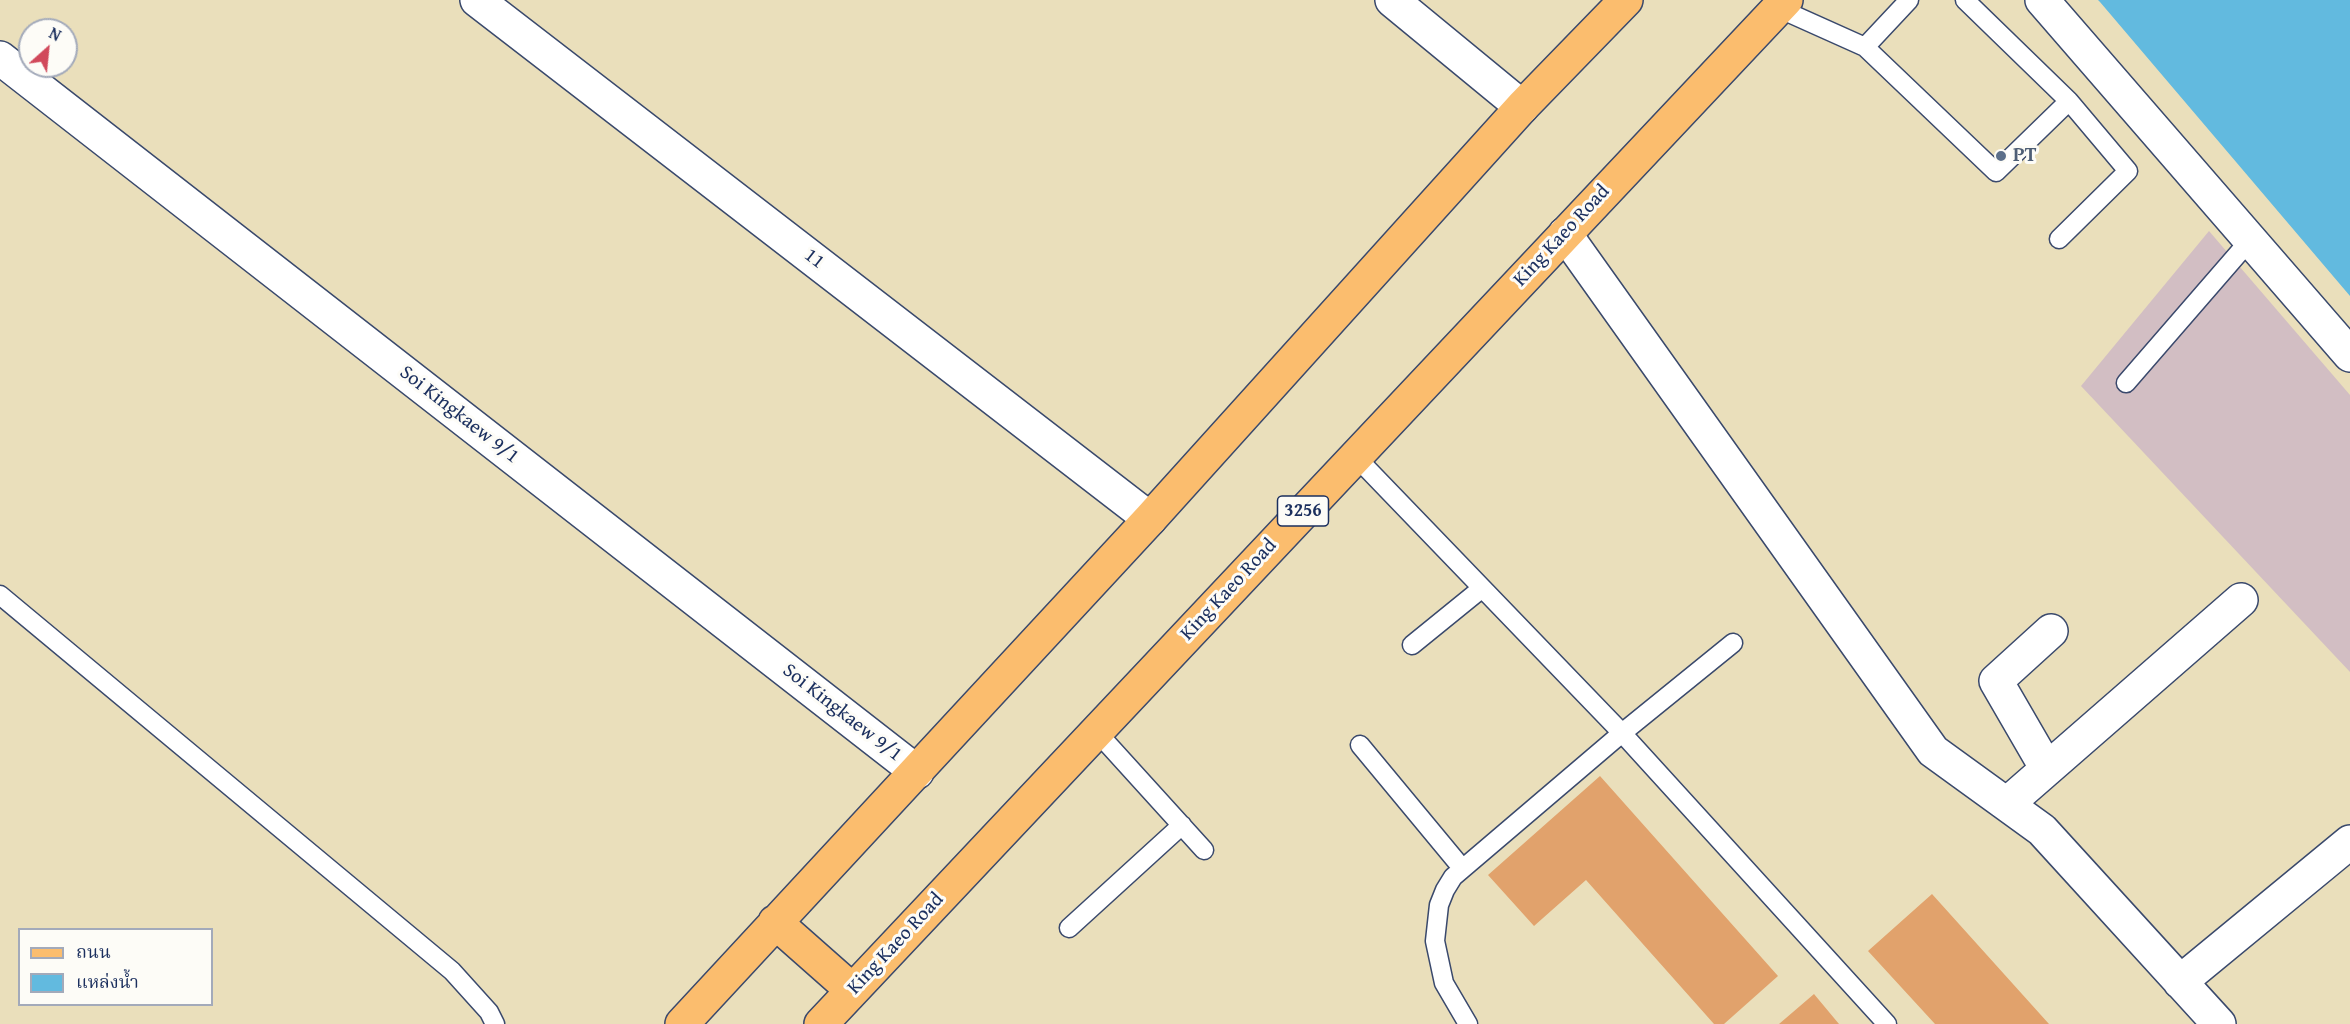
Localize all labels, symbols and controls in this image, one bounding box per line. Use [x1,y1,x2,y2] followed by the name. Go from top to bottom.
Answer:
[18,18,78,78] north arrow
[45,21,65,47] text: N
[2013,144,2036,168] place label: PT
[1994,149,2008,163] marker: PT
[1509,180,1615,292] street label: King Kaeo Road
[799,244,829,274] street label: 11
[395,361,523,469] street label: Soi Kingkaew 9/1
[1278,496,1328,526] road number: 3256
[1176,534,1282,646] street label: King Kaeo Road
[778,659,906,767] street label: Soi Kingkaew 9/1
[843,888,949,1000] street label: King Kaeo Road
[18,928,213,1006] legend
[76,938,111,965] text: ถนน
[76,968,139,995] text: แหล่งน้ำ

